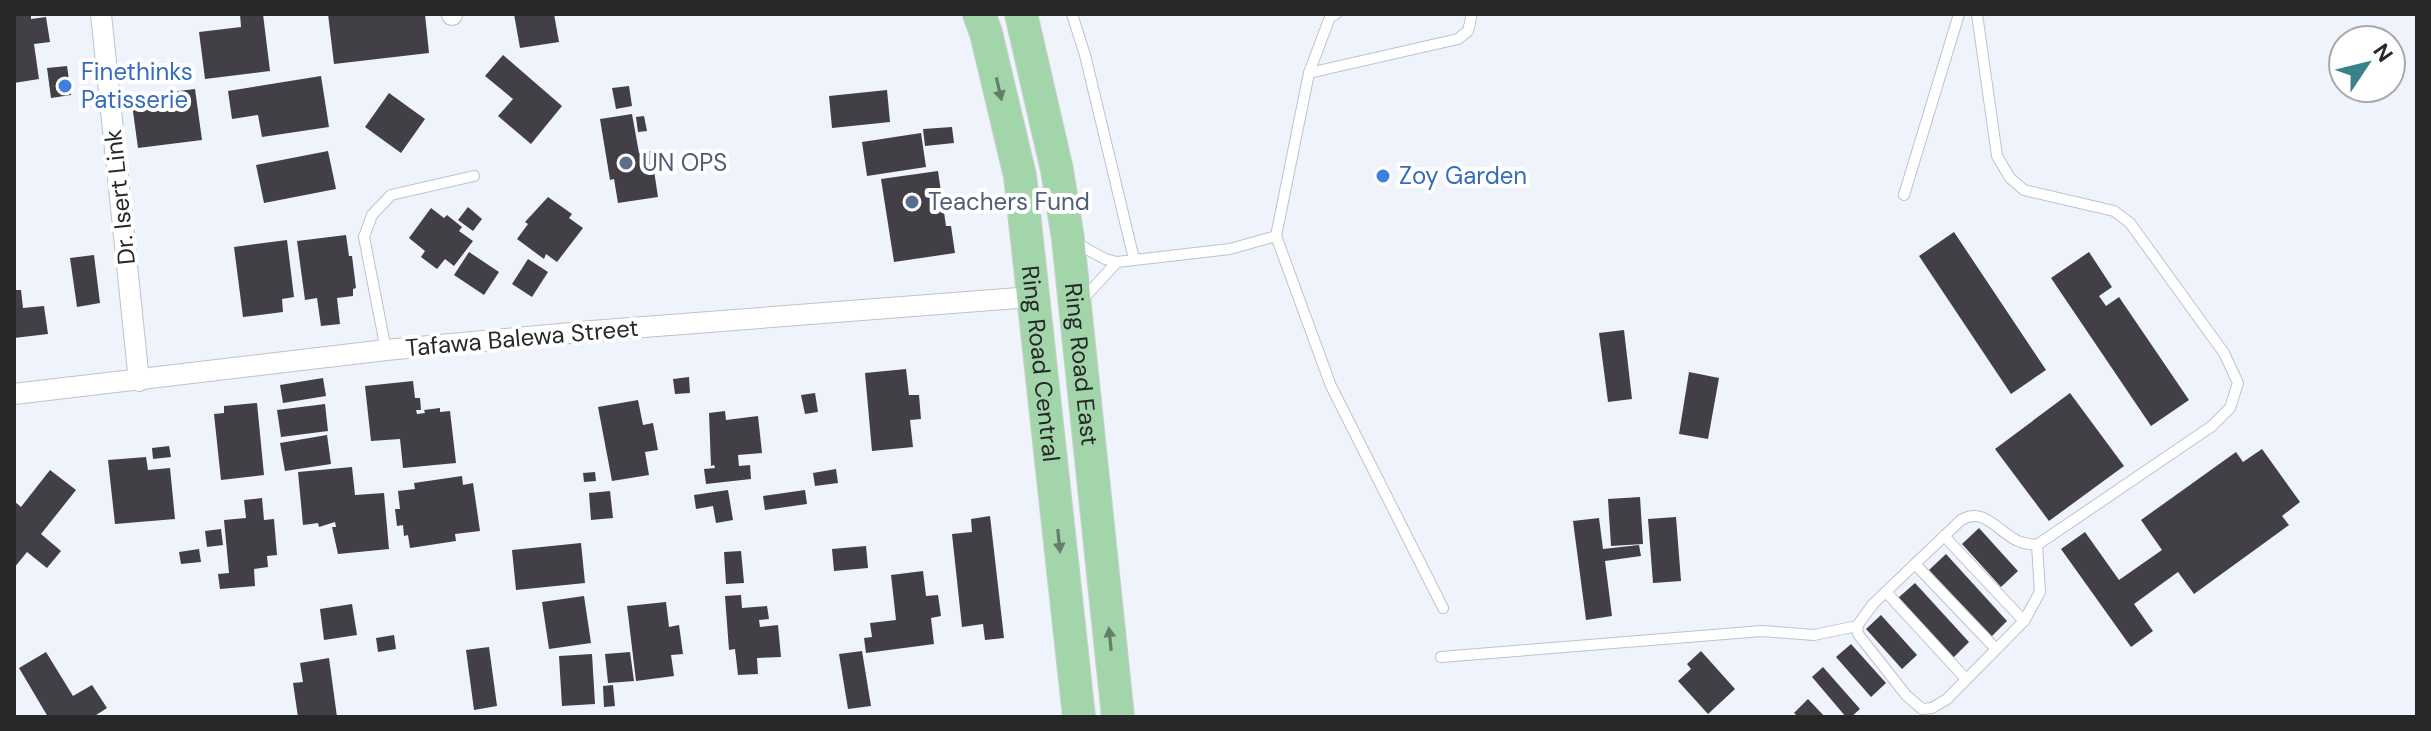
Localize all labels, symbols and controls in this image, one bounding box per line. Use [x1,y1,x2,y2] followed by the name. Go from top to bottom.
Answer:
[2327,24,2407,104] north arrow
[2366,38,2399,68] text: N
[81,56,193,115] place label: Finethinks Patisserie
[56,77,74,95] marker: Finethinks Patisserie
[993,77,1006,102] one-way arrow
[97,128,142,266] street label: Dr. Isert Link
[642,147,727,178] place label: UN OPS
[617,154,635,172] marker: UN OPS
[1399,160,1527,191] place label: Zoy Garden
[1374,167,1392,185] marker: Zoy Garden
[928,186,1090,217] place label: Teachers Fund
[903,193,921,211] marker: Teachers Fund
[1015,264,1067,463] street label: Ring Road Central
[1058,281,1106,447] street label: Ring Road East
[404,312,640,363] street label: Tafawa Balewa Street
[1053,529,1066,554] one-way arrow
[1103,627,1116,652] one-way arrow

